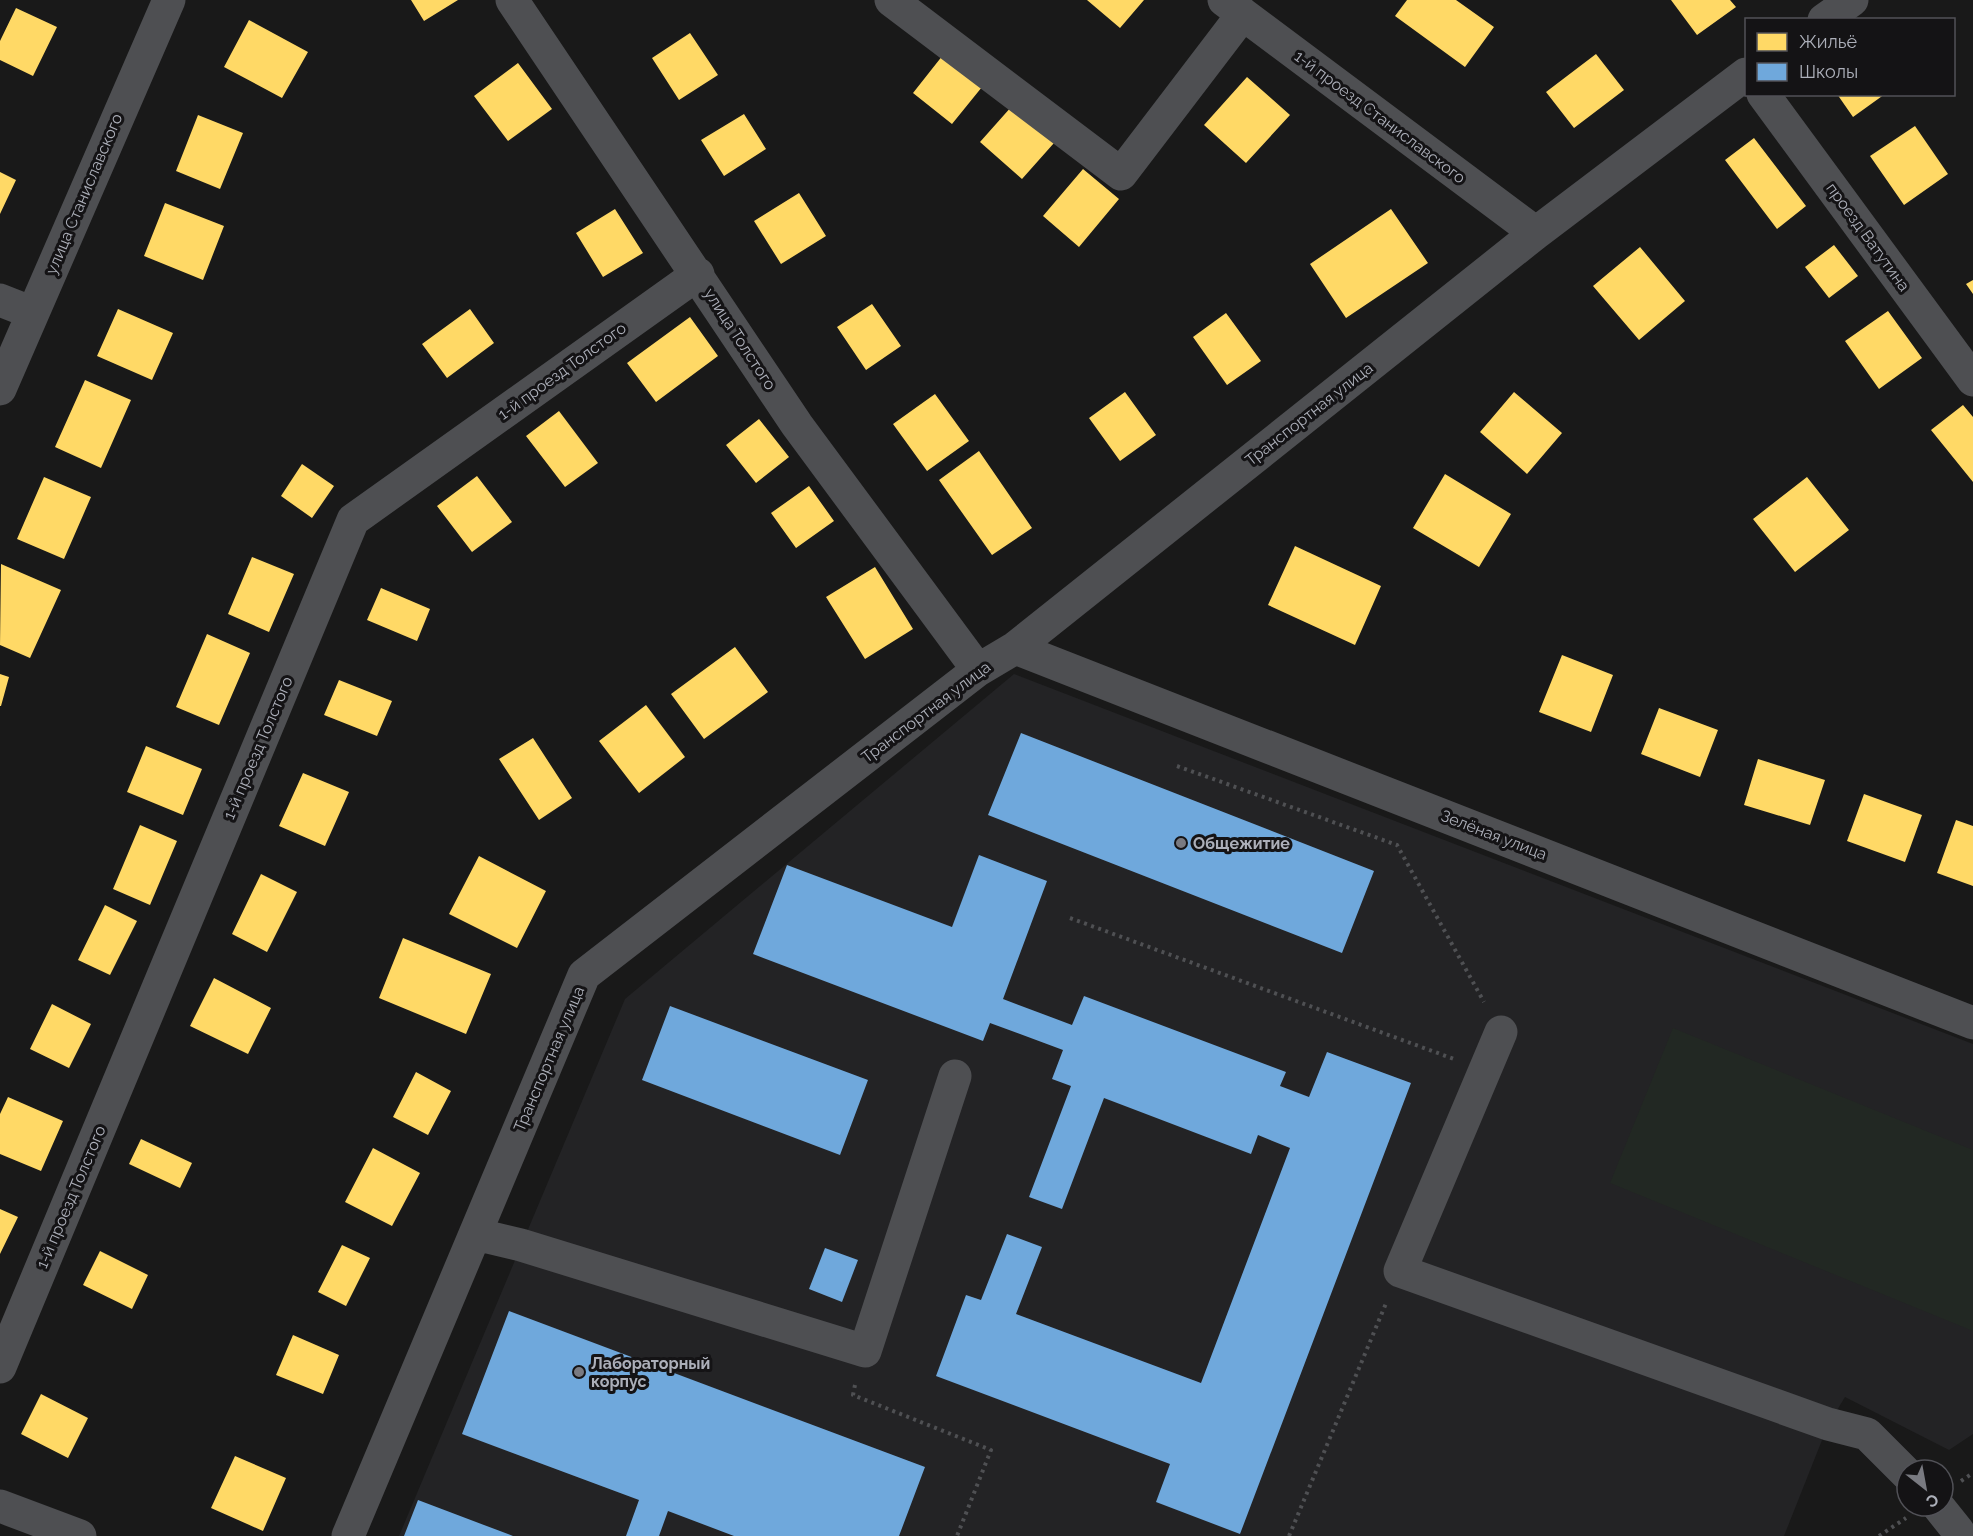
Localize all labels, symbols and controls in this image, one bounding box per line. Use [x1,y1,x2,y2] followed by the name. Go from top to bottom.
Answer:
[1745,18,1955,96] legend
[1799,31,1857,52] text: Жильё
[1291,47,1469,187] street label: 1-й проезд Станиславского
[1799,61,1858,82] text: Школы
[41,111,127,277] street label: улица Станиславского
[1822,179,1914,295] street label: проезд Ватутина
[700,285,780,393] street label: улица Толстого
[494,318,630,424] street label: 1-й проезд Толстого
[1242,358,1376,470] street label: Транспортная улица
[858,657,994,767] street label: Транспортная улица
[219,674,297,822] street label: 1-й проезд Толстого
[1438,806,1550,864] street label: Зелёная улица
[1193,834,1290,853] place label: Общежитие
[1174,836,1188,850] marker: Общежитие
[510,983,588,1135] street label: Транспортная улица
[32,1123,110,1271] street label: 1-й проезд Толстого
[591,1354,710,1391] place label: Лабораторный корпус
[572,1365,586,1379] marker: Лабораторный корпус
[1895,1458,1955,1518] north arrow
[1923,1489,1942,1511] text: С

